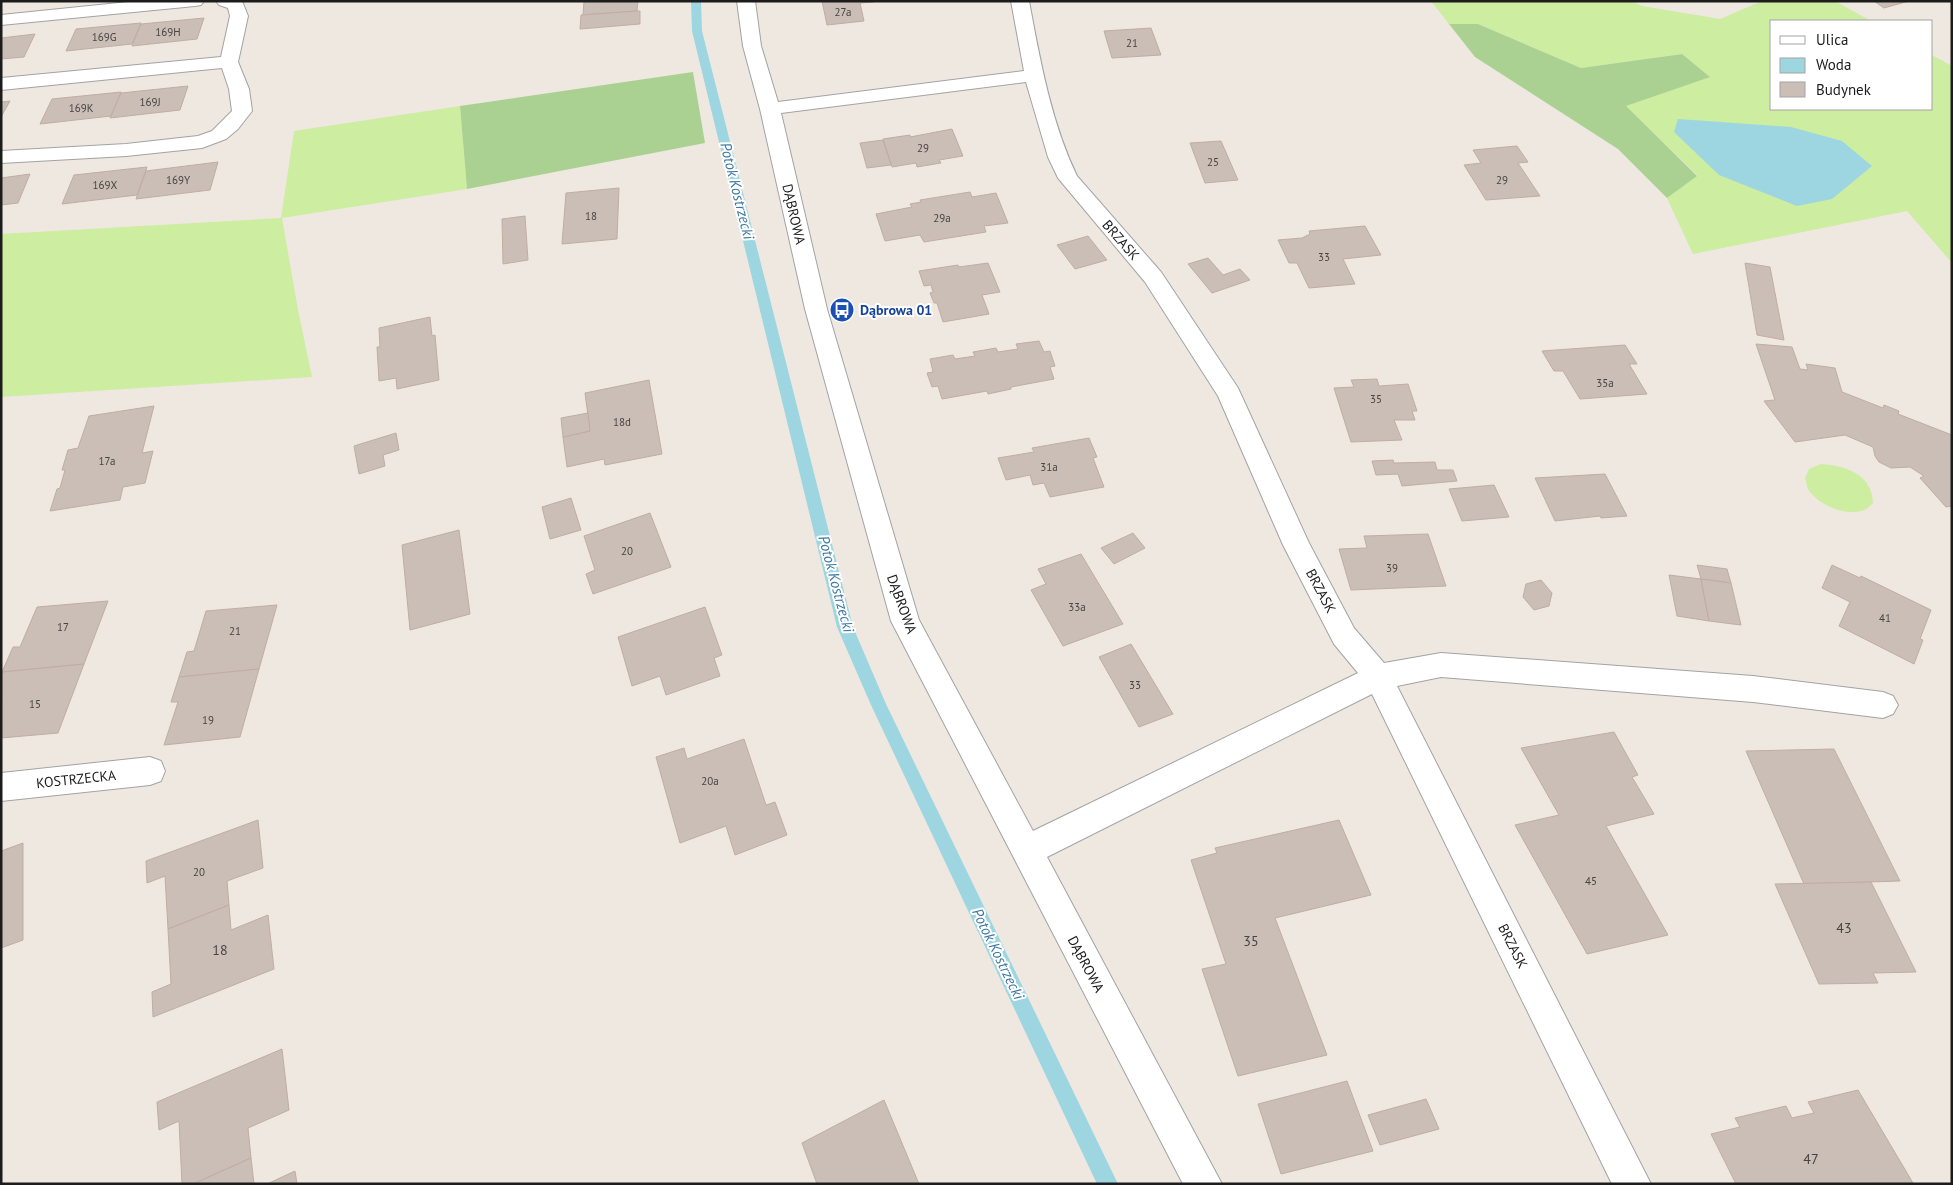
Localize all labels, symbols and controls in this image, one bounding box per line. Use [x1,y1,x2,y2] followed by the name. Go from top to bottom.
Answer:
[835,5,851,19] house number: 27a
[1770,20,1933,110] legend
[155,25,181,39] house number: 169H
[92,30,117,44] house number: 169G
[1816,30,1848,49] text: Ulica
[1126,36,1138,50] house number: 21
[1816,55,1851,74] text: Woda
[1816,80,1872,99] text: Budynek
[139,95,161,109] house number: 169J
[69,101,94,115] house number: 169K
[716,140,759,242] water label: Potok Kostrzecki
[917,141,929,155] house number: 29
[1207,155,1219,169] house number: 25
[166,173,191,187] house number: 169Y
[1496,173,1508,187] house number: 29
[93,178,118,192] house number: 169X
[778,182,810,247] street label: DĄBROWA
[585,209,597,223] house number: 18
[933,211,951,225] house number: 29a
[1099,216,1144,264] street label: BRZASK
[1318,250,1330,264] house number: 33
[829,297,855,323] bus stop icon: Dąbrowa 01
[860,301,932,319] place label: Dąbrowa 01
[1596,376,1614,390] house number: 35a
[1370,392,1382,406] house number: 35
[613,415,631,429] house number: 18d
[99,454,115,468] house number: 17a
[1040,460,1058,474] house number: 31a
[814,533,859,635] water label: Potok Kostrzecki
[621,544,633,558] house number: 20
[1386,561,1398,575] house number: 39
[1302,566,1340,617] street label: BRZASK
[883,572,921,637] street label: DĄBROWA
[1068,600,1086,614] house number: 33a
[1879,611,1891,625] house number: 41
[57,620,69,634] house number: 17
[229,624,241,638] house number: 21
[1129,678,1141,692] house number: 33
[29,697,41,711] house number: 15
[202,713,214,727] house number: 19
[35,766,118,792] street label: KOSTRZECKA
[701,774,719,788] house number: 20a
[193,865,205,879] house number: 20
[1585,874,1597,888] house number: 45
[968,905,1029,1004] water label: Potok Kostrzecki
[1836,919,1852,937] house number: 43
[1494,921,1532,972] street label: BRZASK
[1243,932,1259,950] house number: 35
[1064,933,1109,996] street label: DĄBROWA
[212,941,228,959] house number: 18
[1803,1150,1819,1168] house number: 47

